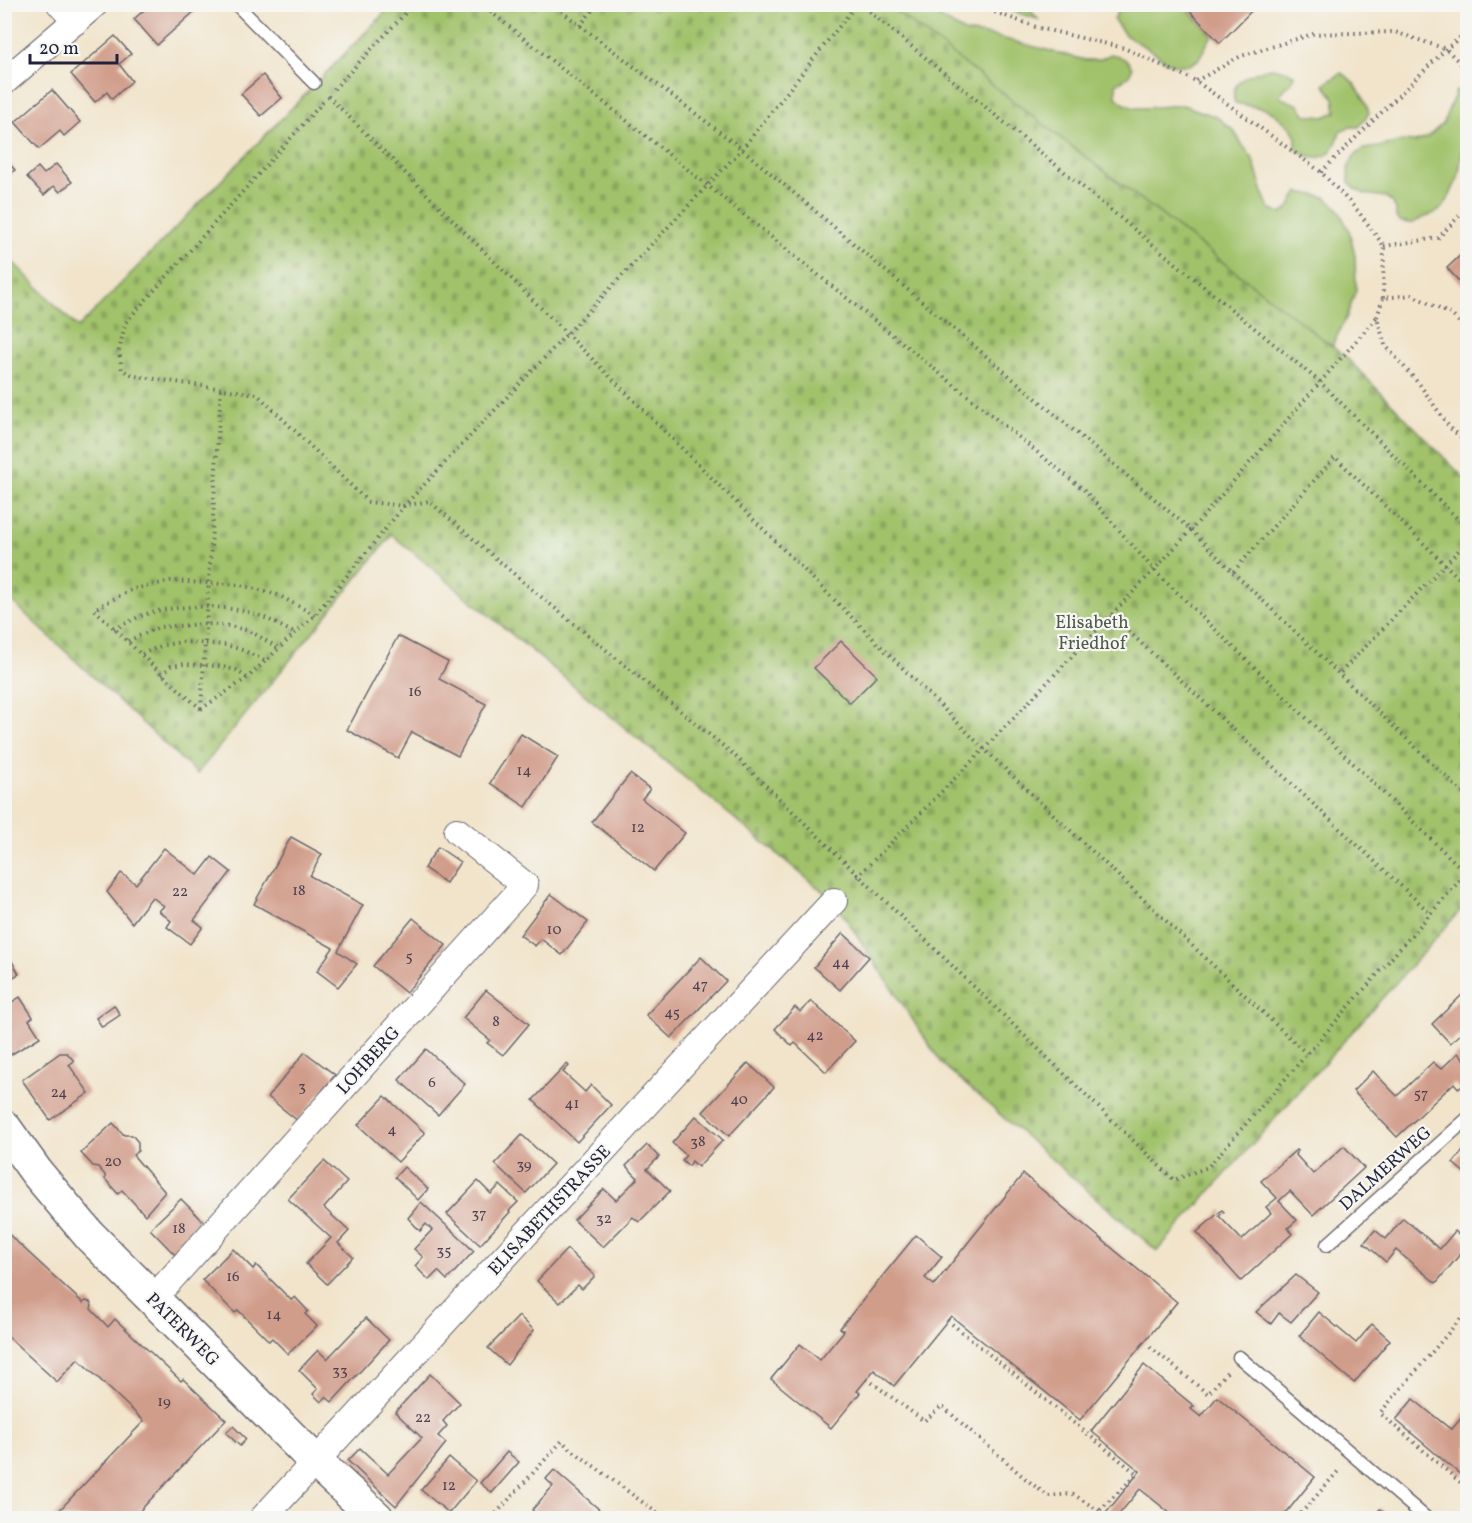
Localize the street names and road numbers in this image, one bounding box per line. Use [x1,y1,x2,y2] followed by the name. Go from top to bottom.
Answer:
[332,1021,407,1101] street label: LOHBERG
[1334,1121,1438,1217] street label: DALMERWEG
[483,1140,617,1282] street label: ELISABETHSTRASSE
[140,1288,224,1372] street label: PATERWEG

